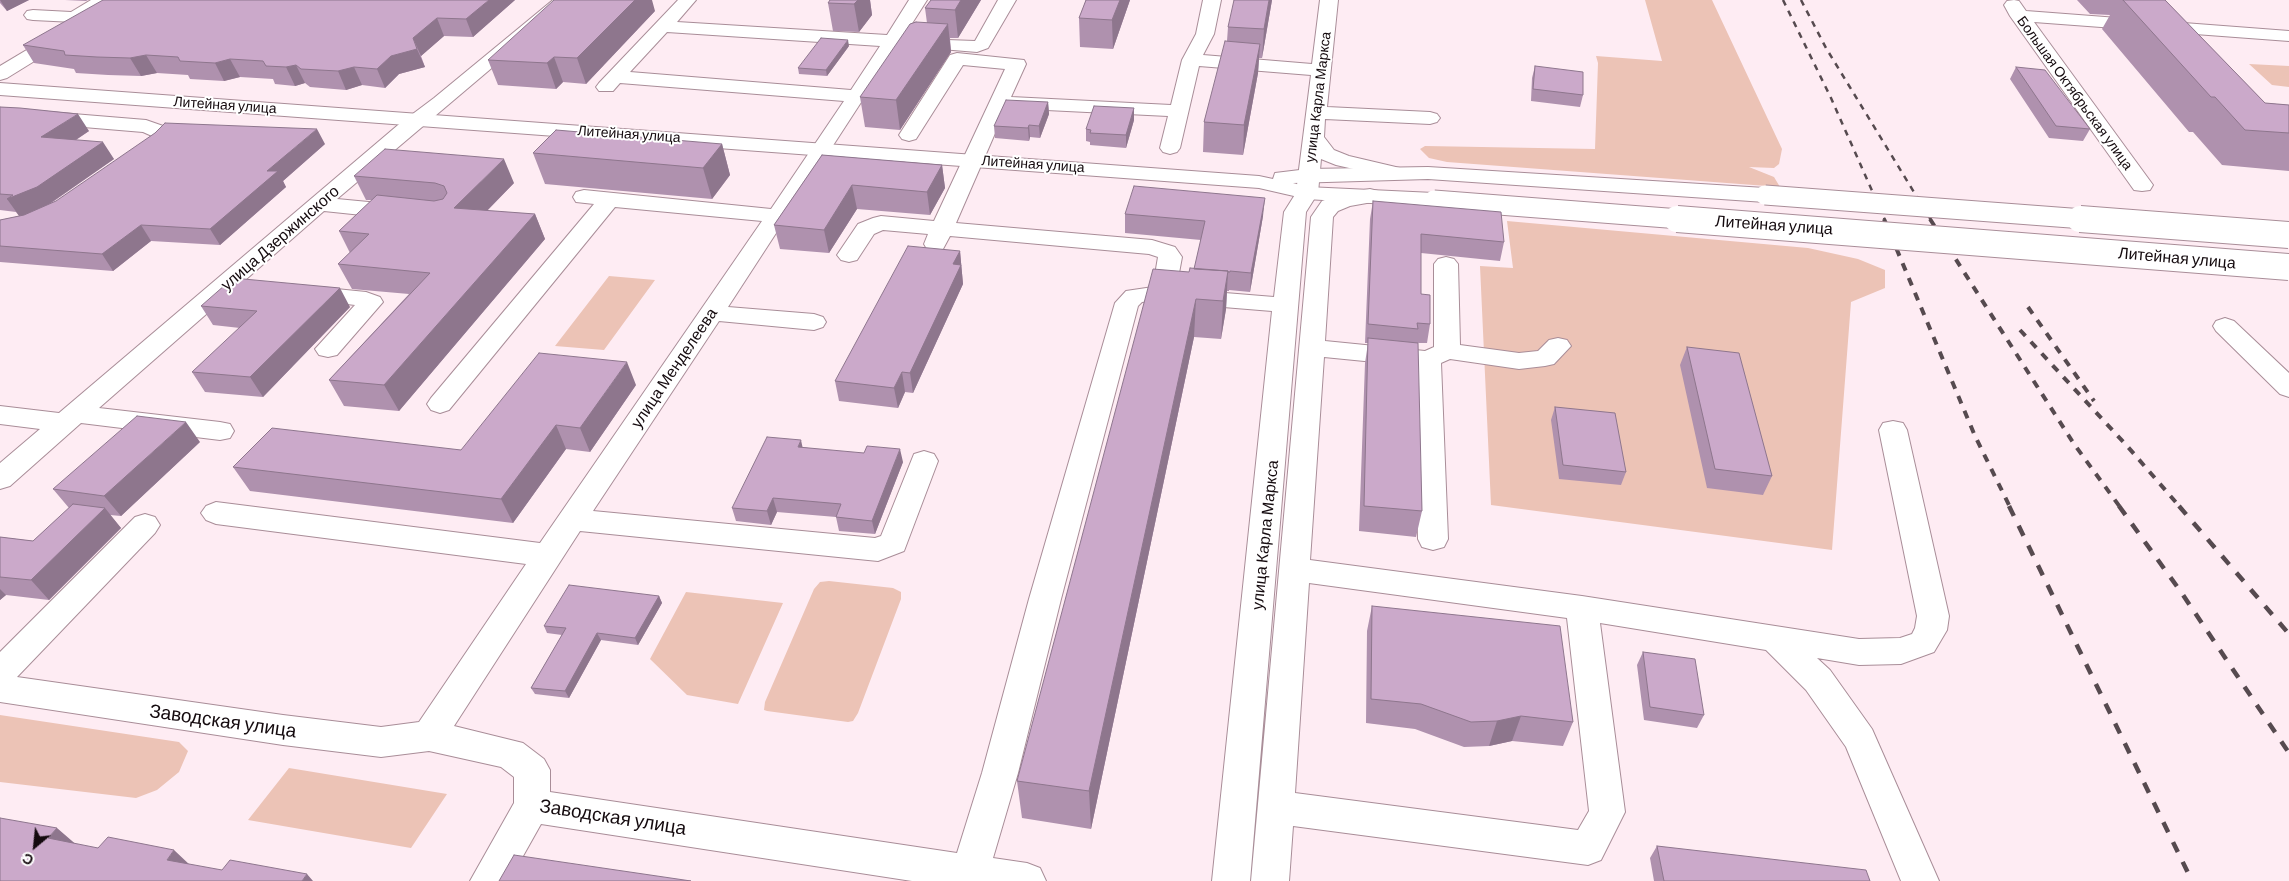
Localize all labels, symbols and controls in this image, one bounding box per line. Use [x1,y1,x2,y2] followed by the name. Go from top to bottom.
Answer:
[2014,13,2136,173] street label: Большая Октябрьская улица
[1302,31,1334,163] street label: улица Карла Маркса
[173,93,277,117] street label: Литейная улица
[577,122,681,146] street label: Литейная улица
[981,152,1085,176] street label: Литейная улица
[217,181,343,295] street label: улица Дзержинского
[1714,211,1834,239] street label: Литейная улица
[2117,243,2237,273] street label: Литейная улица
[627,304,721,432] street label: улица Менделеева
[1248,459,1282,611] street label: улица Карла Маркса
[148,699,298,743] street label: Заводская улица
[538,794,688,840] street label: Заводская улица
[10,821,60,871] north arrow
[19,850,36,870] text: С

